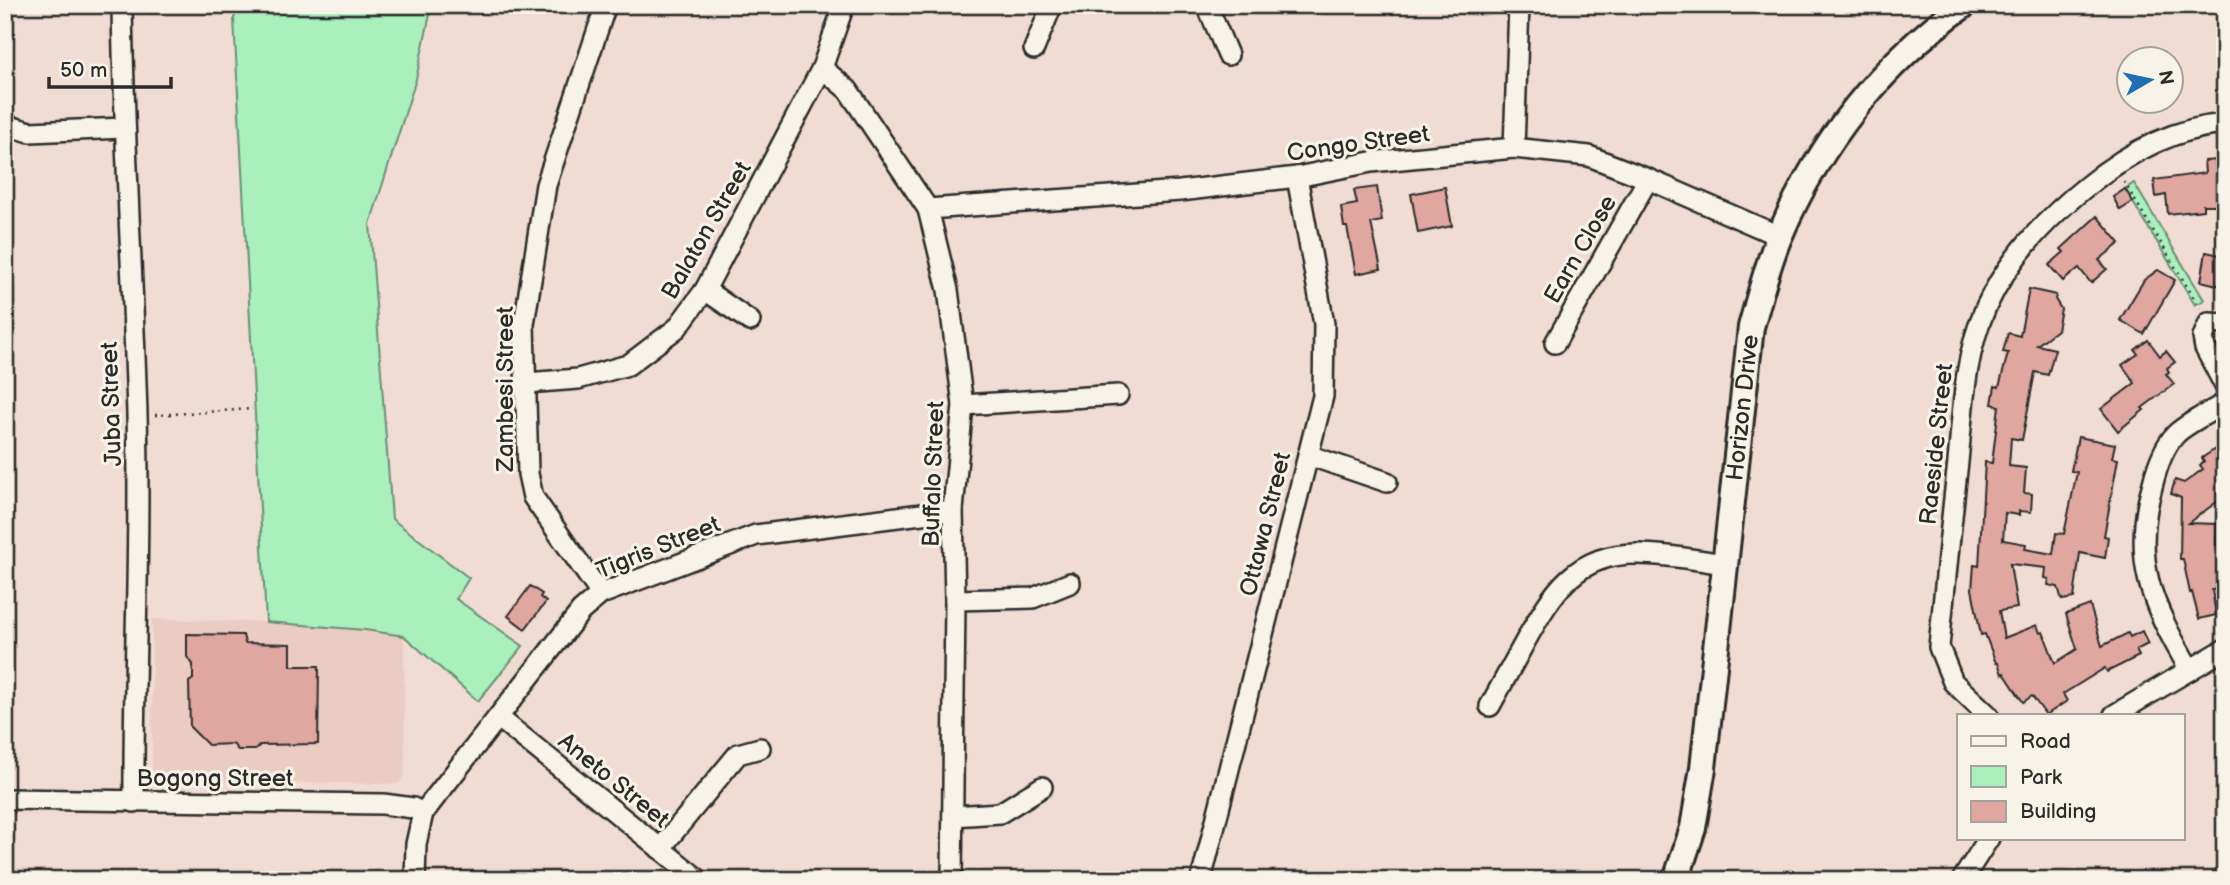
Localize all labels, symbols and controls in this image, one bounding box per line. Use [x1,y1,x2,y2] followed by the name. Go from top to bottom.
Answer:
[49,46,172,90] scale bar
[2114,46,2184,116] north arrow
[60,58,107,83] text: 50 m
[2153,69,2178,86] text: N
[1285,119,1432,168] street label: Congo Street
[655,156,758,304] street label: Balaton Street
[1538,190,1623,308] street label: Earn Close
[491,306,520,473] street label: Zambesi Street
[1720,333,1765,482] street label: Horizon Drive
[95,340,128,467] street label: Juba Street
[1914,361,1959,526] street label: Raeside Street
[916,400,951,548] street label: Buffalo Street
[1234,449,1298,599] street label: Ottawa Street
[592,509,725,585] street label: Tigris Street
[1957,714,2184,840] legend
[552,727,676,834] street label: Aneto Street
[2020,729,2071,754] text: Road
[137,764,294,793] street label: Bogong Street
[2020,765,2063,790] text: Park
[2020,799,2096,824] text: Building

